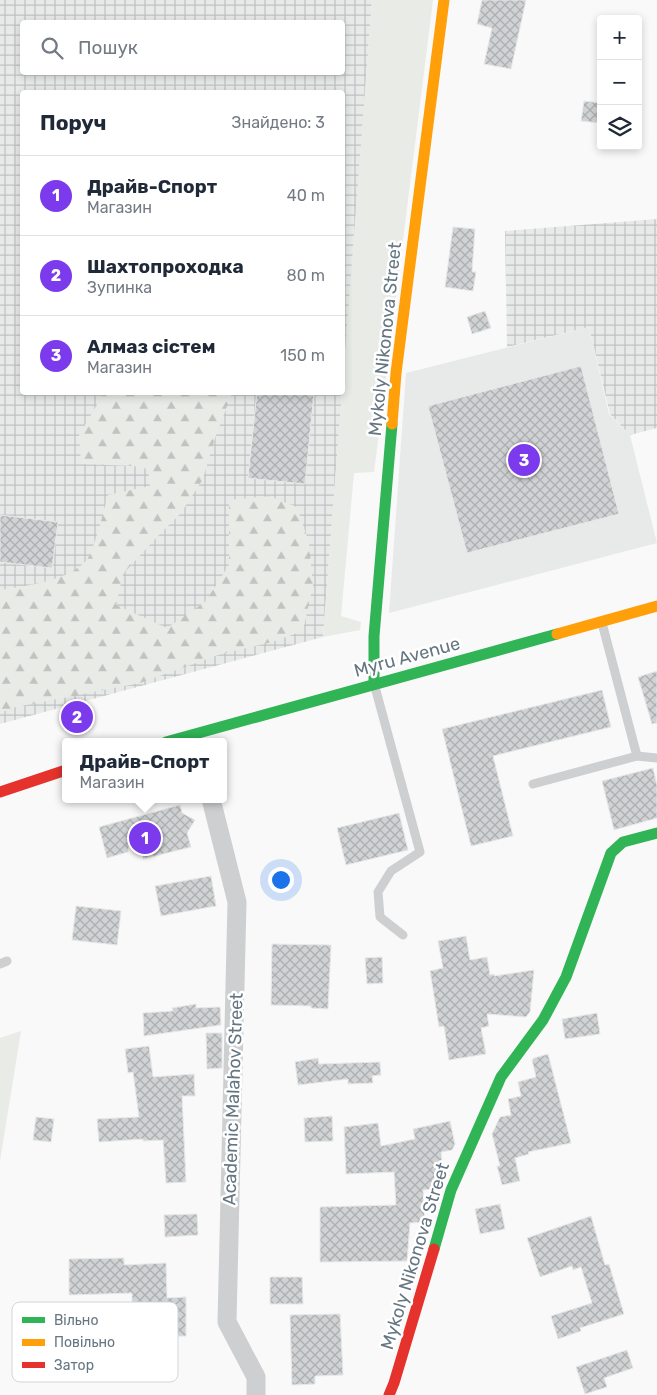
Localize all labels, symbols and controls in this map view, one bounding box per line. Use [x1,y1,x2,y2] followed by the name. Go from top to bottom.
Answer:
[597,15,642,150] map controls
[597,15,642,60] button: +
[20,20,345,75] search box
[38,34,66,62] icon: search
[78,36,138,59] text: Пошук
[597,60,642,105] button: −
[597,105,642,150] button: layers
[40,110,106,135] text: Поруч
[232,113,325,132] text: Знайдено: 3
[87,175,217,198] text: Драйв-Спорт
[52,186,60,205] text: 1
[287,186,325,205] text: 40 m
[87,198,152,217] text: Магазин
[364,241,406,437] street label: Mykoly Nikonova Street
[87,255,244,278] text: Шахтопроходка
[51,266,61,285] text: 2
[287,266,325,285] text: 80 m
[87,278,152,297] text: Зупинка
[87,335,215,358] text: Алмаз сістем
[51,346,61,365] text: 3
[280,346,325,365] text: 150 m
[87,358,152,377] text: Магазин
[508,441,540,479] pin: 3
[352,632,462,682] street label: Myru Avenue
[61,698,93,736] pin: 2
[62,738,227,803] popup
[79,750,210,773] text: Драйв-Спорт
[79,773,144,792] text: Магазин
[129,819,161,857] pin: 1
[268,867,294,893] your location
[218,992,248,1206] street label: Academic Malahov Street
[376,1160,454,1352] street label: Mykoly Nikonova Street
[12,1302,178,1382] legend
[54,1312,98,1329] text: Вільно
[54,1334,115,1351] text: Повільно
[54,1357,94,1374] text: Затор

